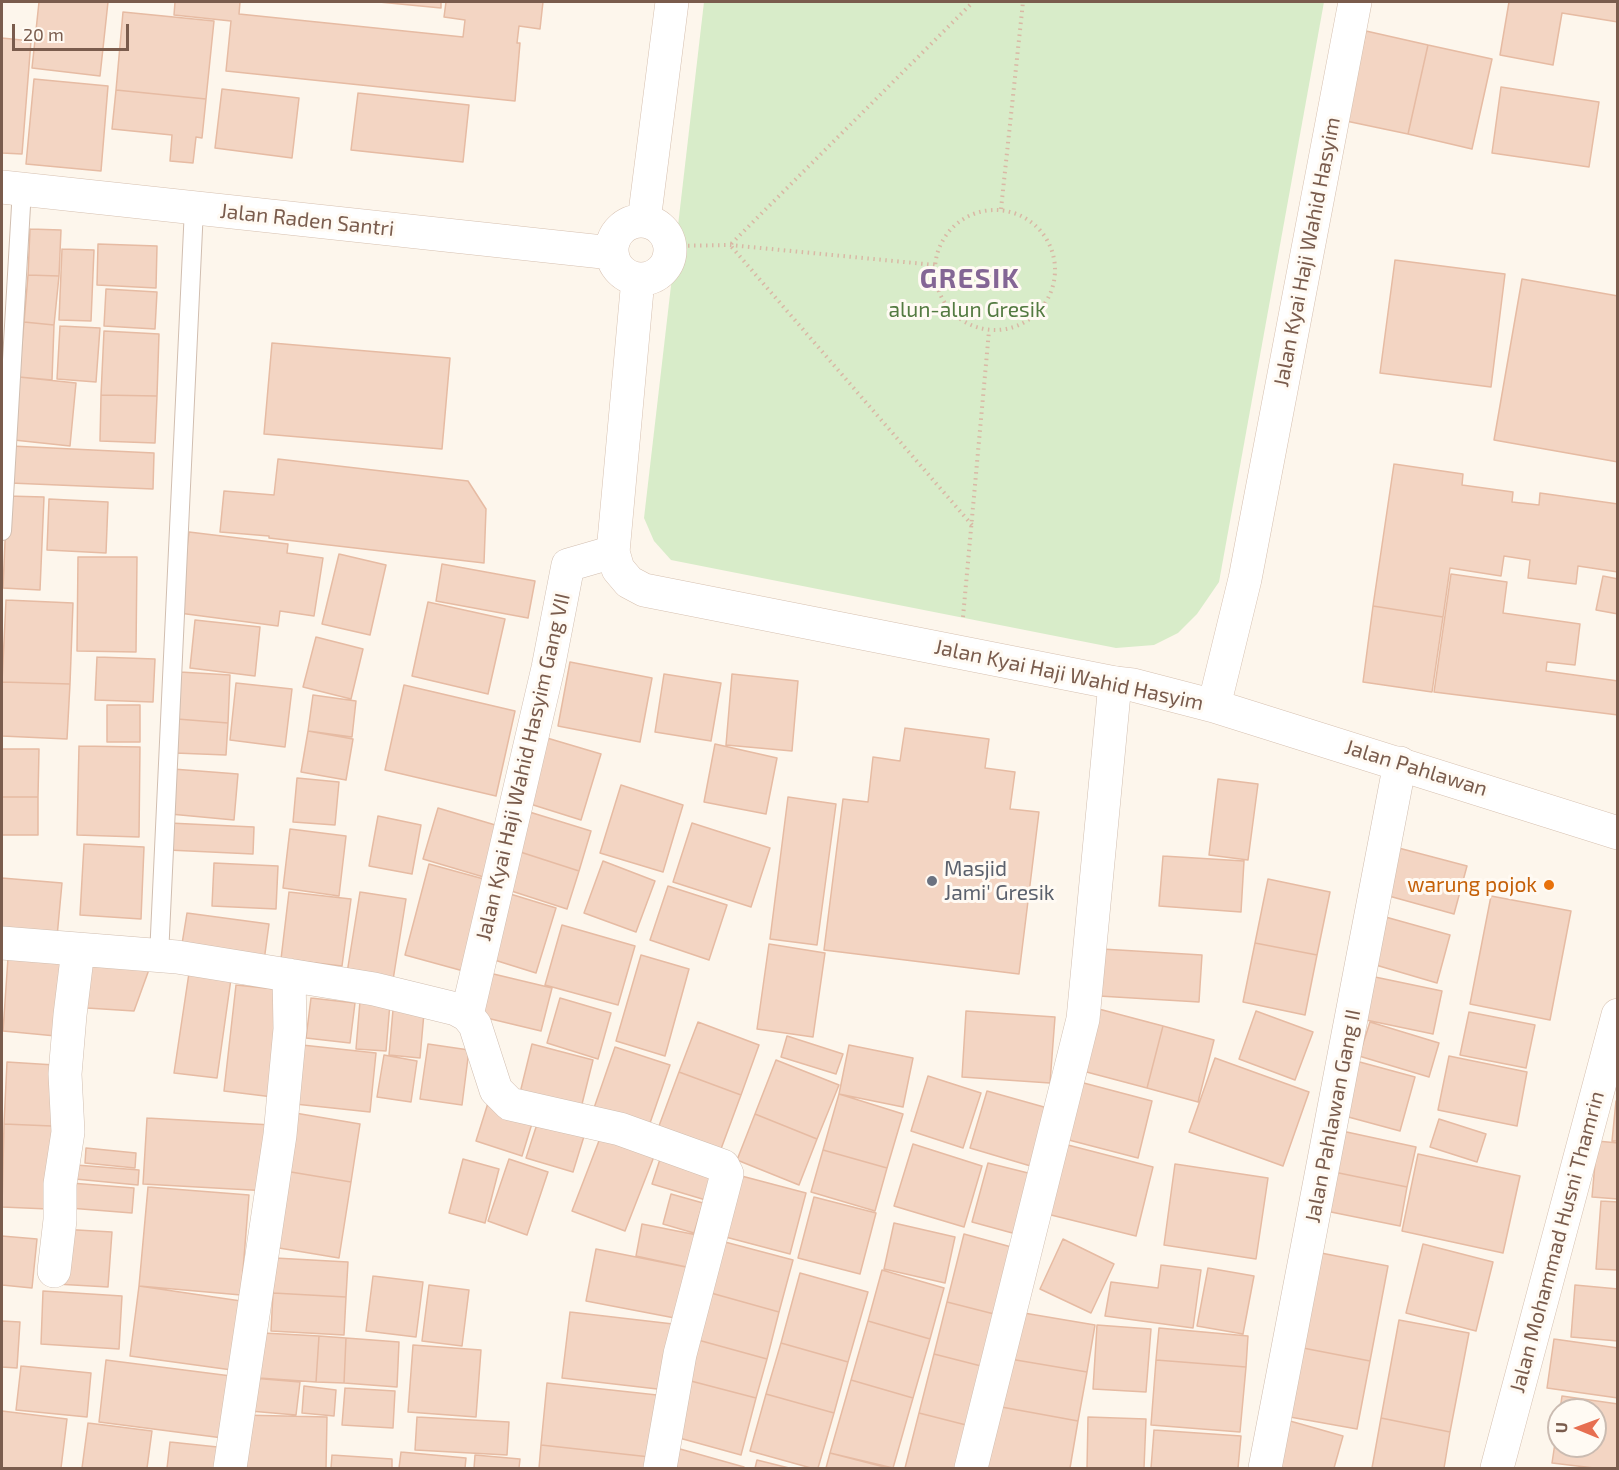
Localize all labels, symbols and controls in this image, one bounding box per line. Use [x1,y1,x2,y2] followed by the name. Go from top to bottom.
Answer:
[15,12,132,50] scale bar
[23,23,64,45] text: 20 m
[1268,115,1346,389] street label: Jalan Kyai Haji Wahid Hasyim
[219,198,395,242] street label: Jalan Raden Santri
[920,263,1020,295] district label: GRESIK
[888,297,1046,323] park label: alun-alun Gresik
[471,591,575,943] street label: Jalan Kyai Haji Wahid Hasyim Gang VII
[932,634,1206,716] street label: Jalan Kyai Haji Wahid Hasyim
[1342,734,1490,802] street label: Jalan Pahlawan
[944,856,1055,906] place label: Masjid Jami' Gresik
[1407,872,1537,898] place label: warung pojok
[925,874,939,888] marker: Masjid Jami' Gresik
[1542,878,1556,892] marker: warung pojok
[1300,1007,1366,1225] street label: Jalan Pahlawan Gang II
[1505,1088,1609,1396] street label: Jalan Mohammad Husni Thamrin
[1547,1398,1607,1458] north arrow
[1551,1422,1570,1433] text: U

